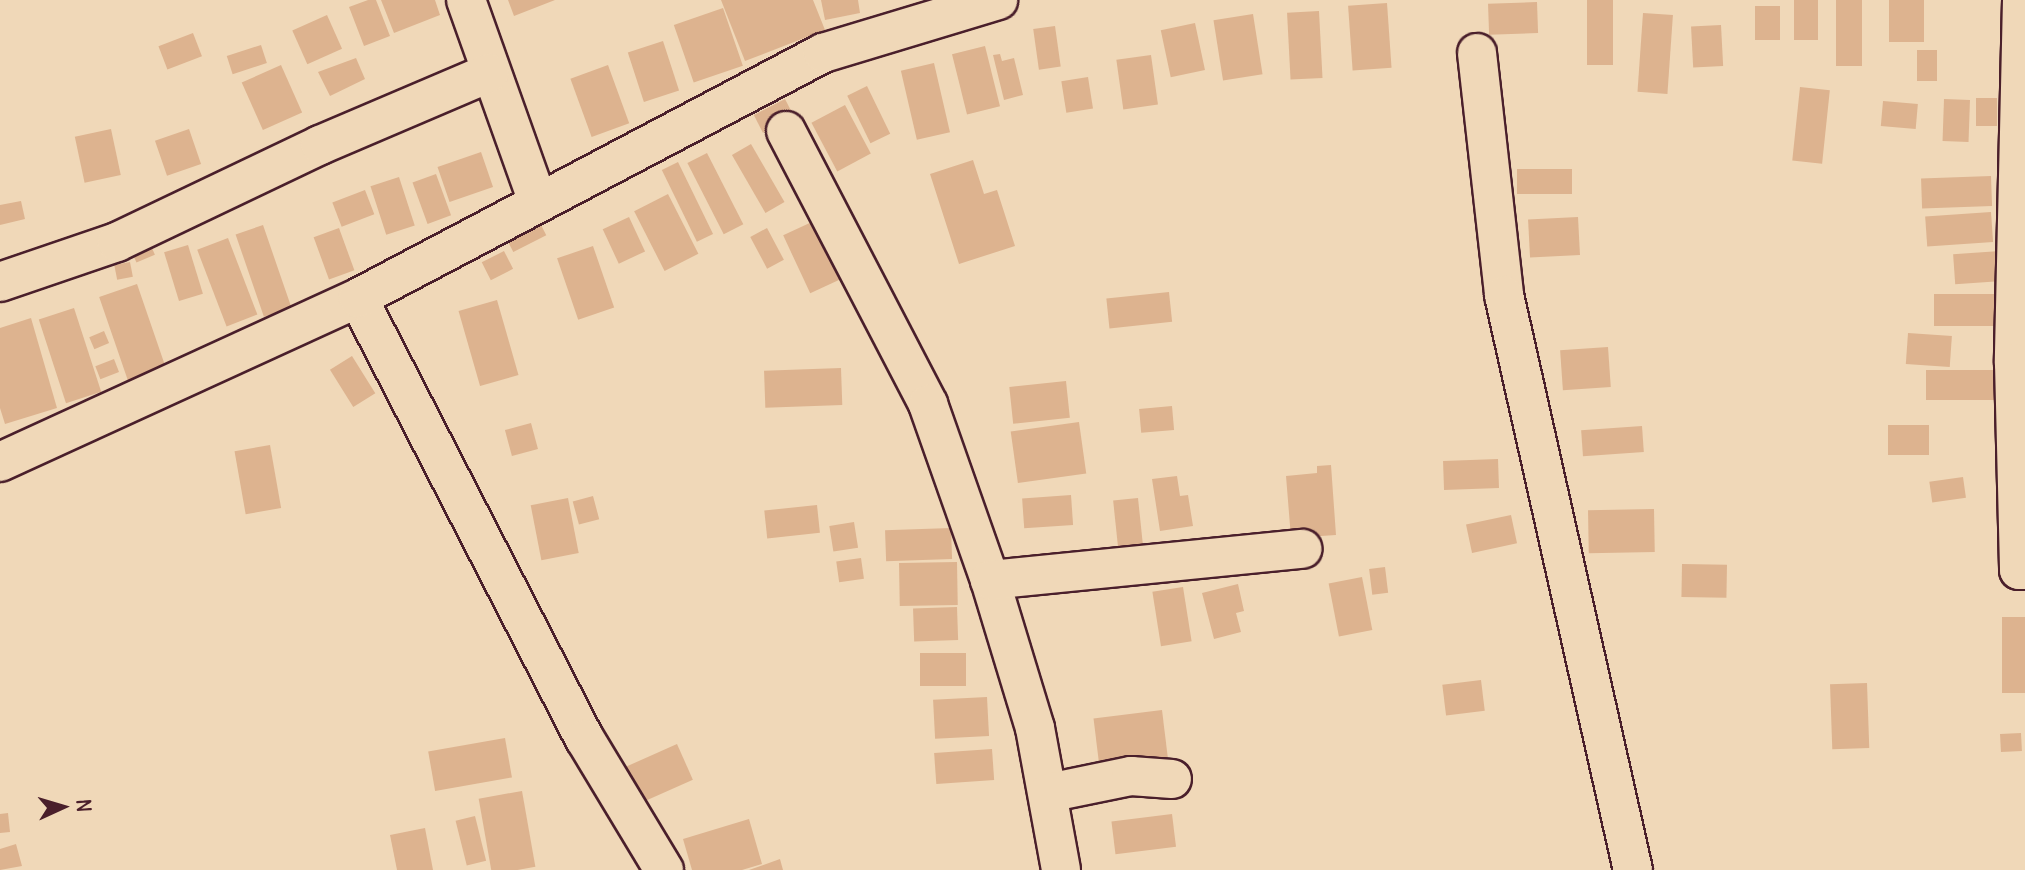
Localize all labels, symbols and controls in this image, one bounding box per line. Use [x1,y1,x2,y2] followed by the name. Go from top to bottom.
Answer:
[28,772,98,842] north arrow
[72,798,96,813] text: N

